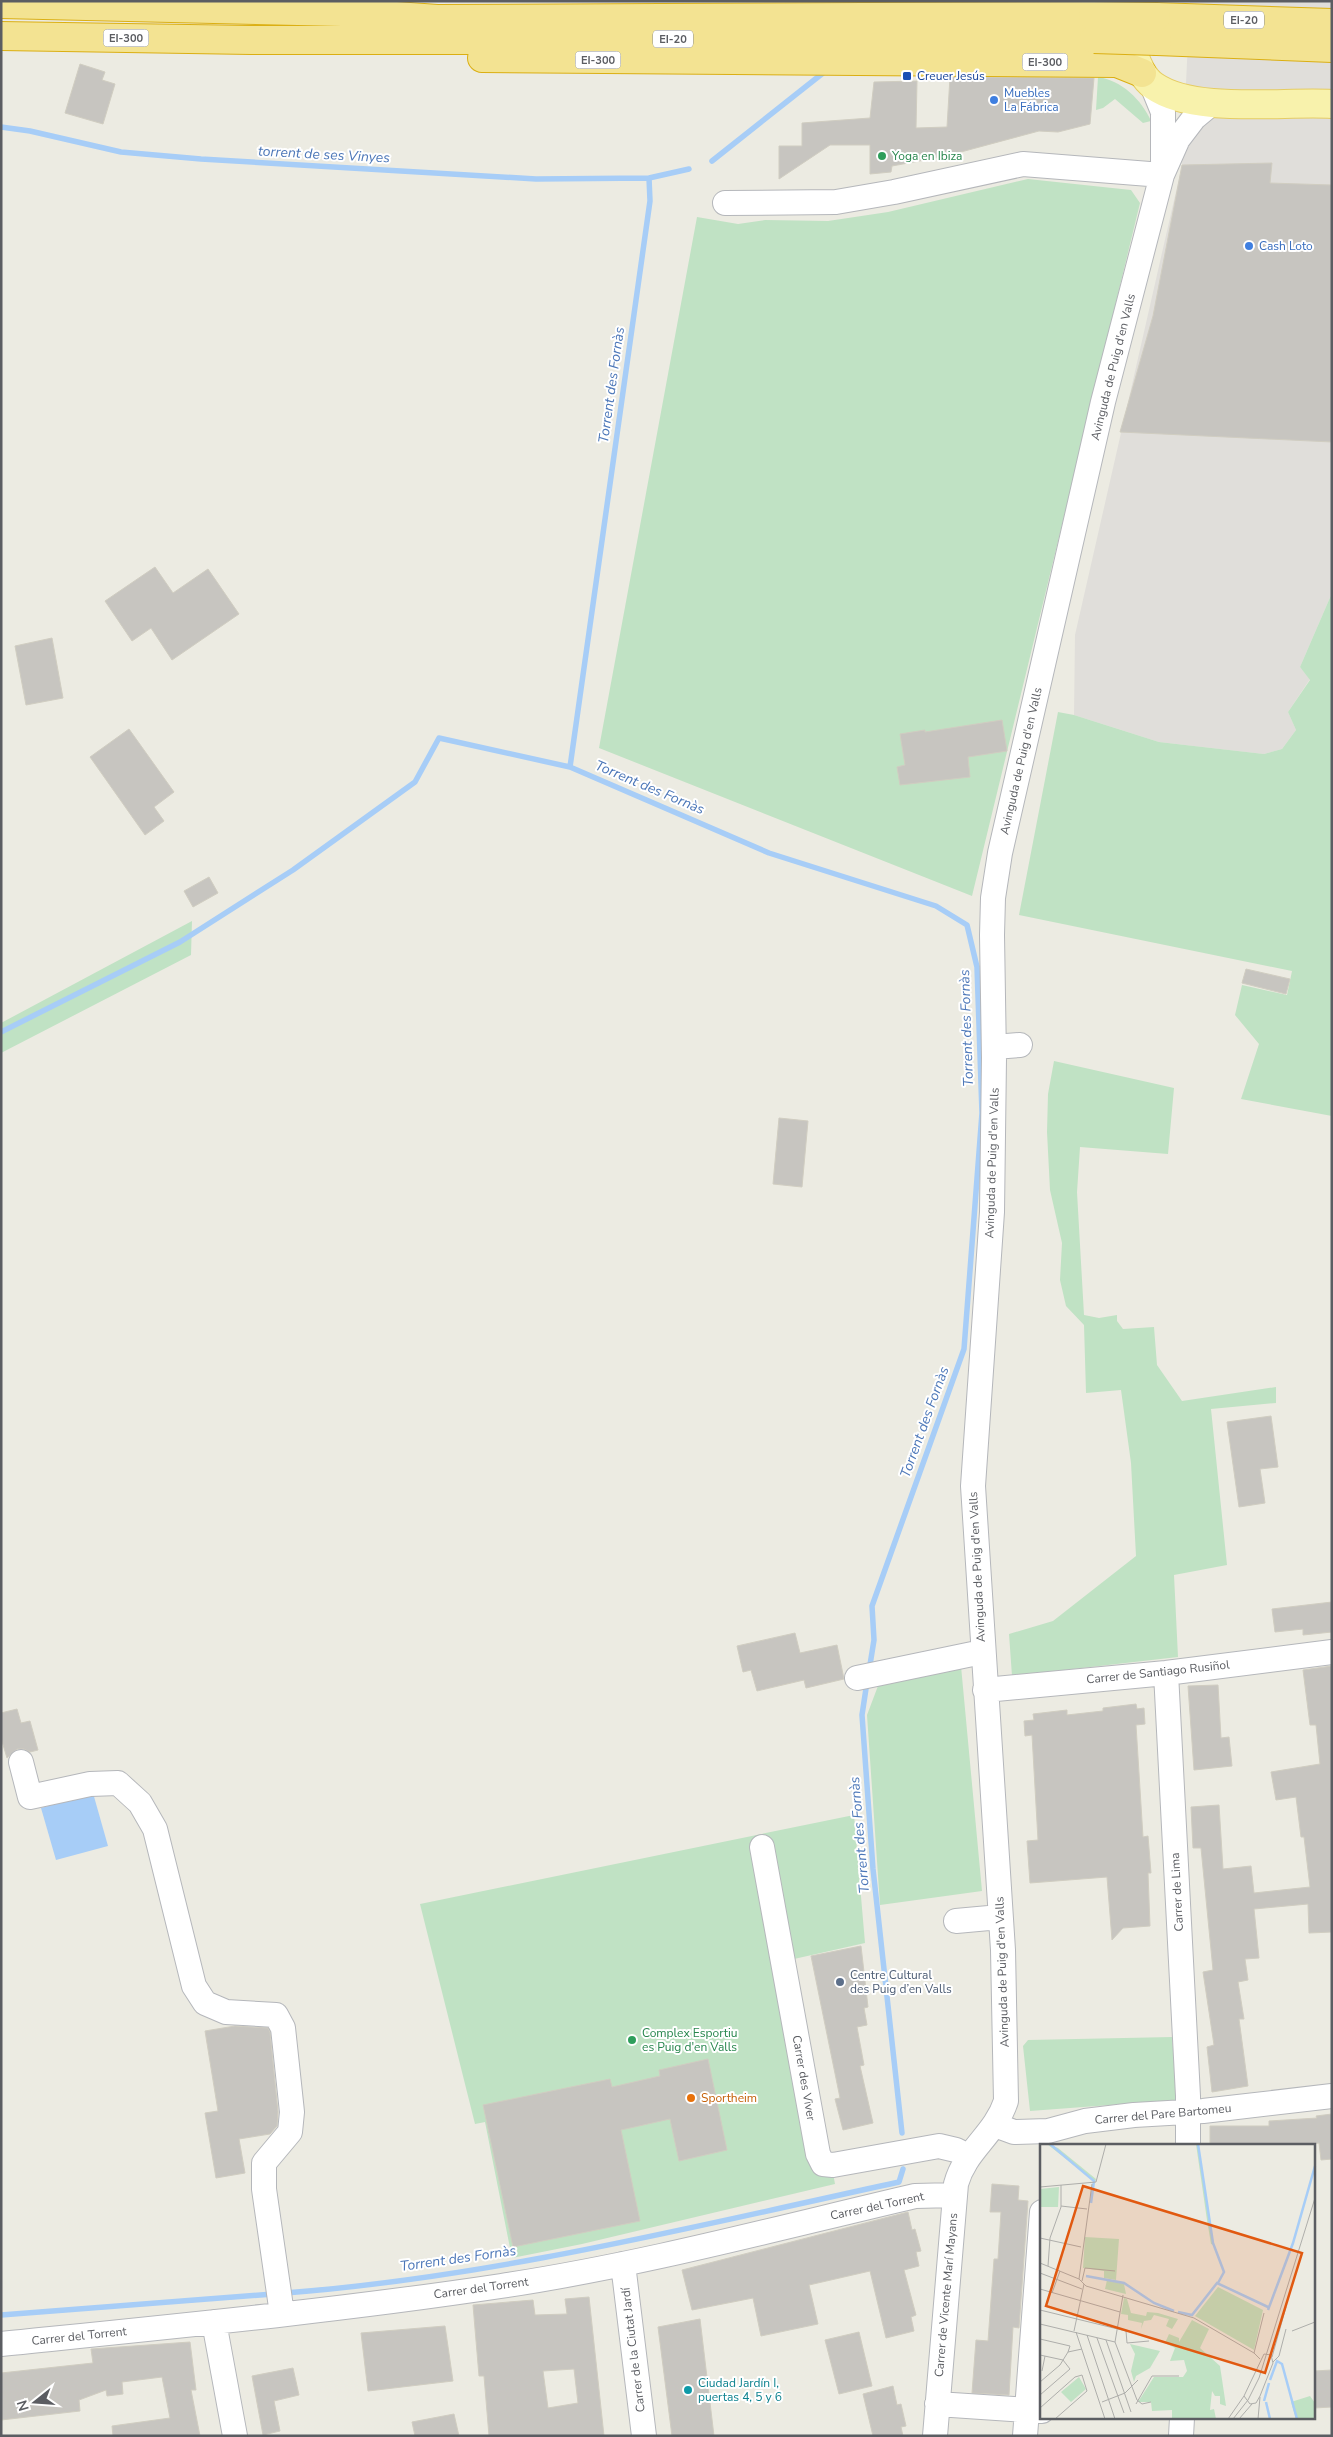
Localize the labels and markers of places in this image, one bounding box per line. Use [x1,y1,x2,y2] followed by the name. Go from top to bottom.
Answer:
[917,68,985,84] place label: Creuer Jesús
[901,70,913,82] marker: Creuer Jesús
[1004,85,1059,115] place label: Muebles La Fábrica
[988,94,1000,106] marker: Muebles La Fábrica
[891,148,962,164] place label: Yoga en Ibiza
[876,150,888,162] marker: Yoga en Ibiza
[1259,238,1313,254] place label: Cash Loto
[1243,240,1255,252] marker: Cash Loto
[850,1967,952,1997] place label: Centre Cultural des Puig d’en Valls
[834,1976,846,1988] marker: Centre Cultural des Puig d’en Valls
[642,2025,737,2055] place label: Complex Esportiu es Puig d'en Valls
[626,2034,638,2046] marker: Complex Esportiu es Puig d'en Valls
[701,2090,757,2106] place label: Sportheim
[685,2092,697,2104] marker: Sportheim
[698,2375,782,2405] place label: Ciudad Jardín I, puertas 4, 5 y 6
[682,2384,694,2396] marker: Ciudad Jardín I, puertas 4, 5 y 6

